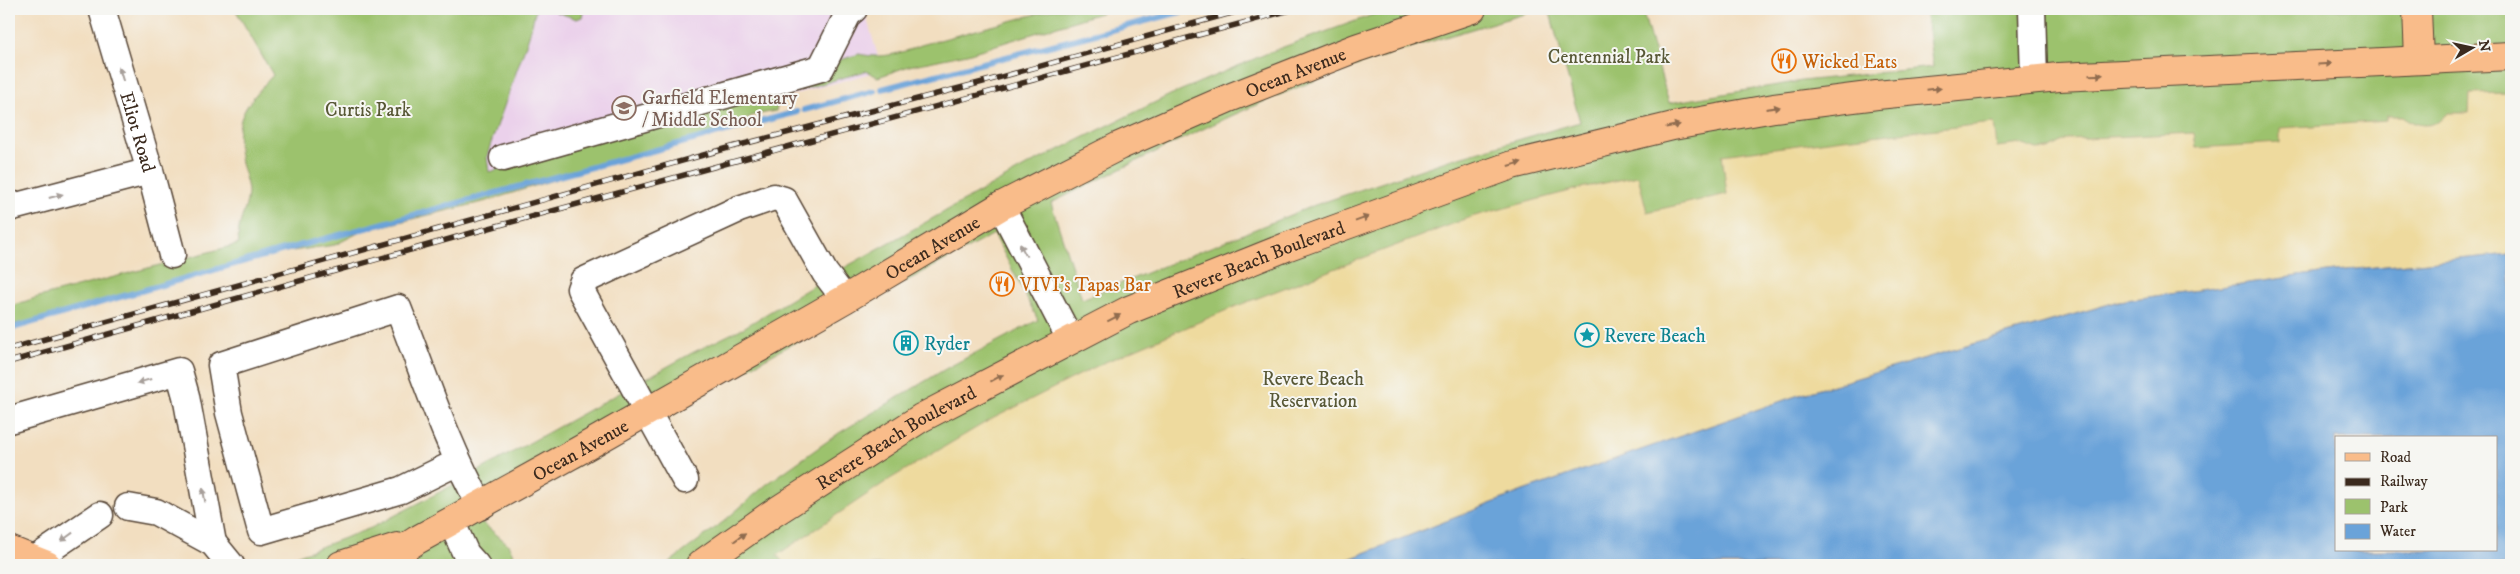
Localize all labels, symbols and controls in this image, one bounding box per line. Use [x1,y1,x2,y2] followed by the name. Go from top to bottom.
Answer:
[2448,22,2498,72] north arrow
[2474,39,2494,54] text: N
[1242,43,1350,103] street label: Ocean Avenue
[1548,46,1671,69] park label: Centennial Park
[1771,48,1797,74] restaurant icon: Wicked Eats
[1801,51,1897,74] place label: Wicked Eats
[2317,60,2333,68] one-way arrow
[117,67,125,82] one-way arrow
[2088,71,2104,79] one-way arrow
[1926,85,1942,93] one-way arrow
[642,87,798,132] place label: Garfield Elementary / Middle School
[114,89,160,176] street label: Eliot Road
[611,95,637,121] school or university icon: Garfield Elementary / Middle School
[325,99,411,122] park label: Curtis Park
[1765,104,1781,112] one-way arrow
[1665,121,1681,129] one-way arrow
[1508,160,1523,168] one-way arrow
[48,192,63,200] one-way arrow
[881,211,985,286] street label: Ocean Avenue
[1355,215,1370,223] one-way arrow
[1170,216,1349,304] street label: Revere Beach Boulevard
[1019,242,1027,257] one-way arrow
[989,271,1015,297] restaurant icon: VIVI’s Tapas Bar
[1019,274,1151,297] place label: VIVI’s Tapas Bar
[1106,313,1121,322] one-way arrow
[1574,322,1600,348] place icon: Revere Beach
[1604,325,1706,348] place label: Revere Beach
[893,330,919,356] building icon: Ryder
[924,333,970,356] place label: Ryder
[1262,368,1364,413] park label: Revere Beach Reservation
[990,374,1004,382] one-way arrow
[137,377,152,385] one-way arrow
[812,381,981,495] street label: Revere Beach Boulevard
[529,415,633,487] street label: Ocean Avenue
[2335,436,2498,552] legend
[2380,448,2412,467] text: Road
[2380,472,2428,491] text: Railway
[200,486,208,502] one-way arrow
[2380,498,2409,517] text: Park
[2379,522,2416,541] text: Water
[60,532,74,542] one-way arrow
[733,532,747,542] one-way arrow

